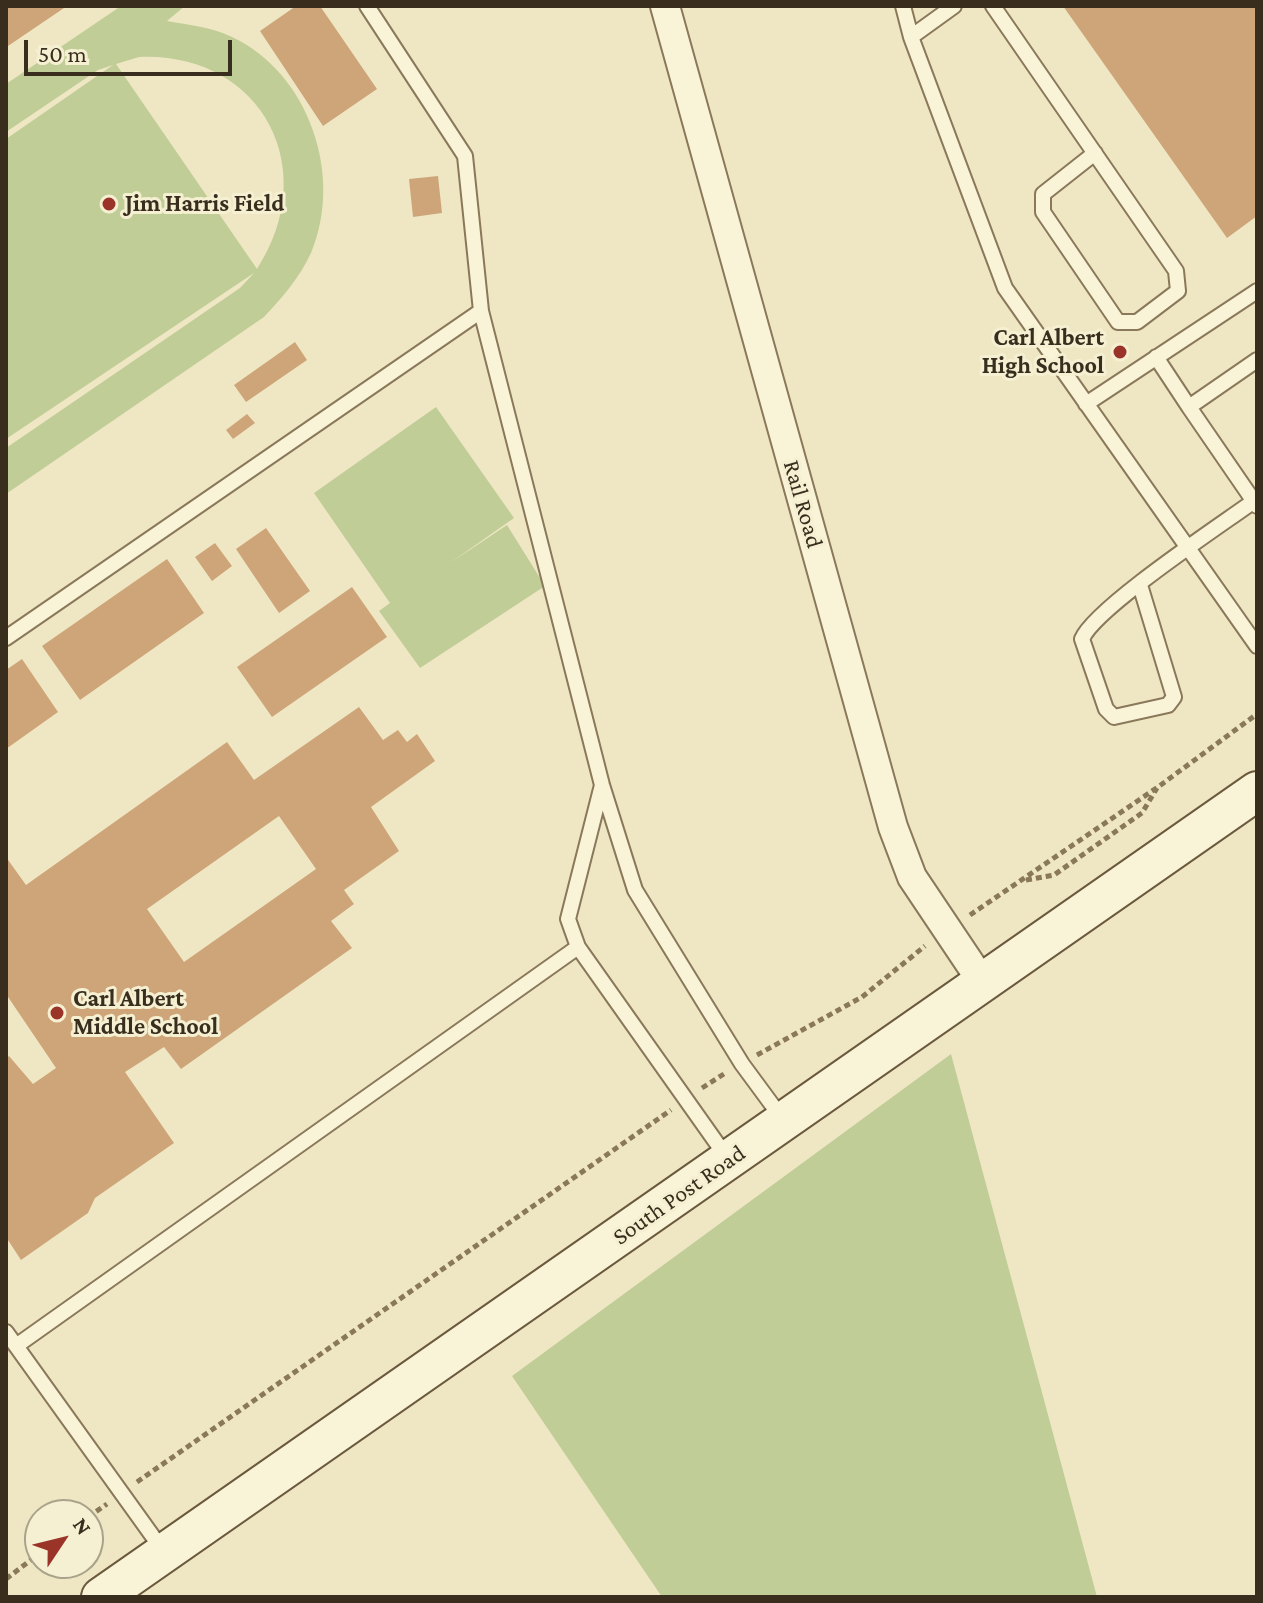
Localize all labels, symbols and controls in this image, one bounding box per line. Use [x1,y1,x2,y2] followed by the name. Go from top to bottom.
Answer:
[28,24,236,74] scale bar
[38,40,87,67] text: 50 m
[125,190,284,218] place label: Jim Harris Field
[100,195,118,213] marker: Jim Harris Field
[982,324,1104,380] place label: Carl Albert High School
[1111,343,1129,361] marker: Carl Albert High School
[777,457,829,551] street label: Rail Road
[73,985,218,1041] place label: Carl Albert Middle School
[48,1004,66,1022] marker: Carl Albert Middle School
[607,1139,751,1251] street label: South Post Road
[24,1499,104,1579] north arrow
[68,1513,97,1539] text: N

